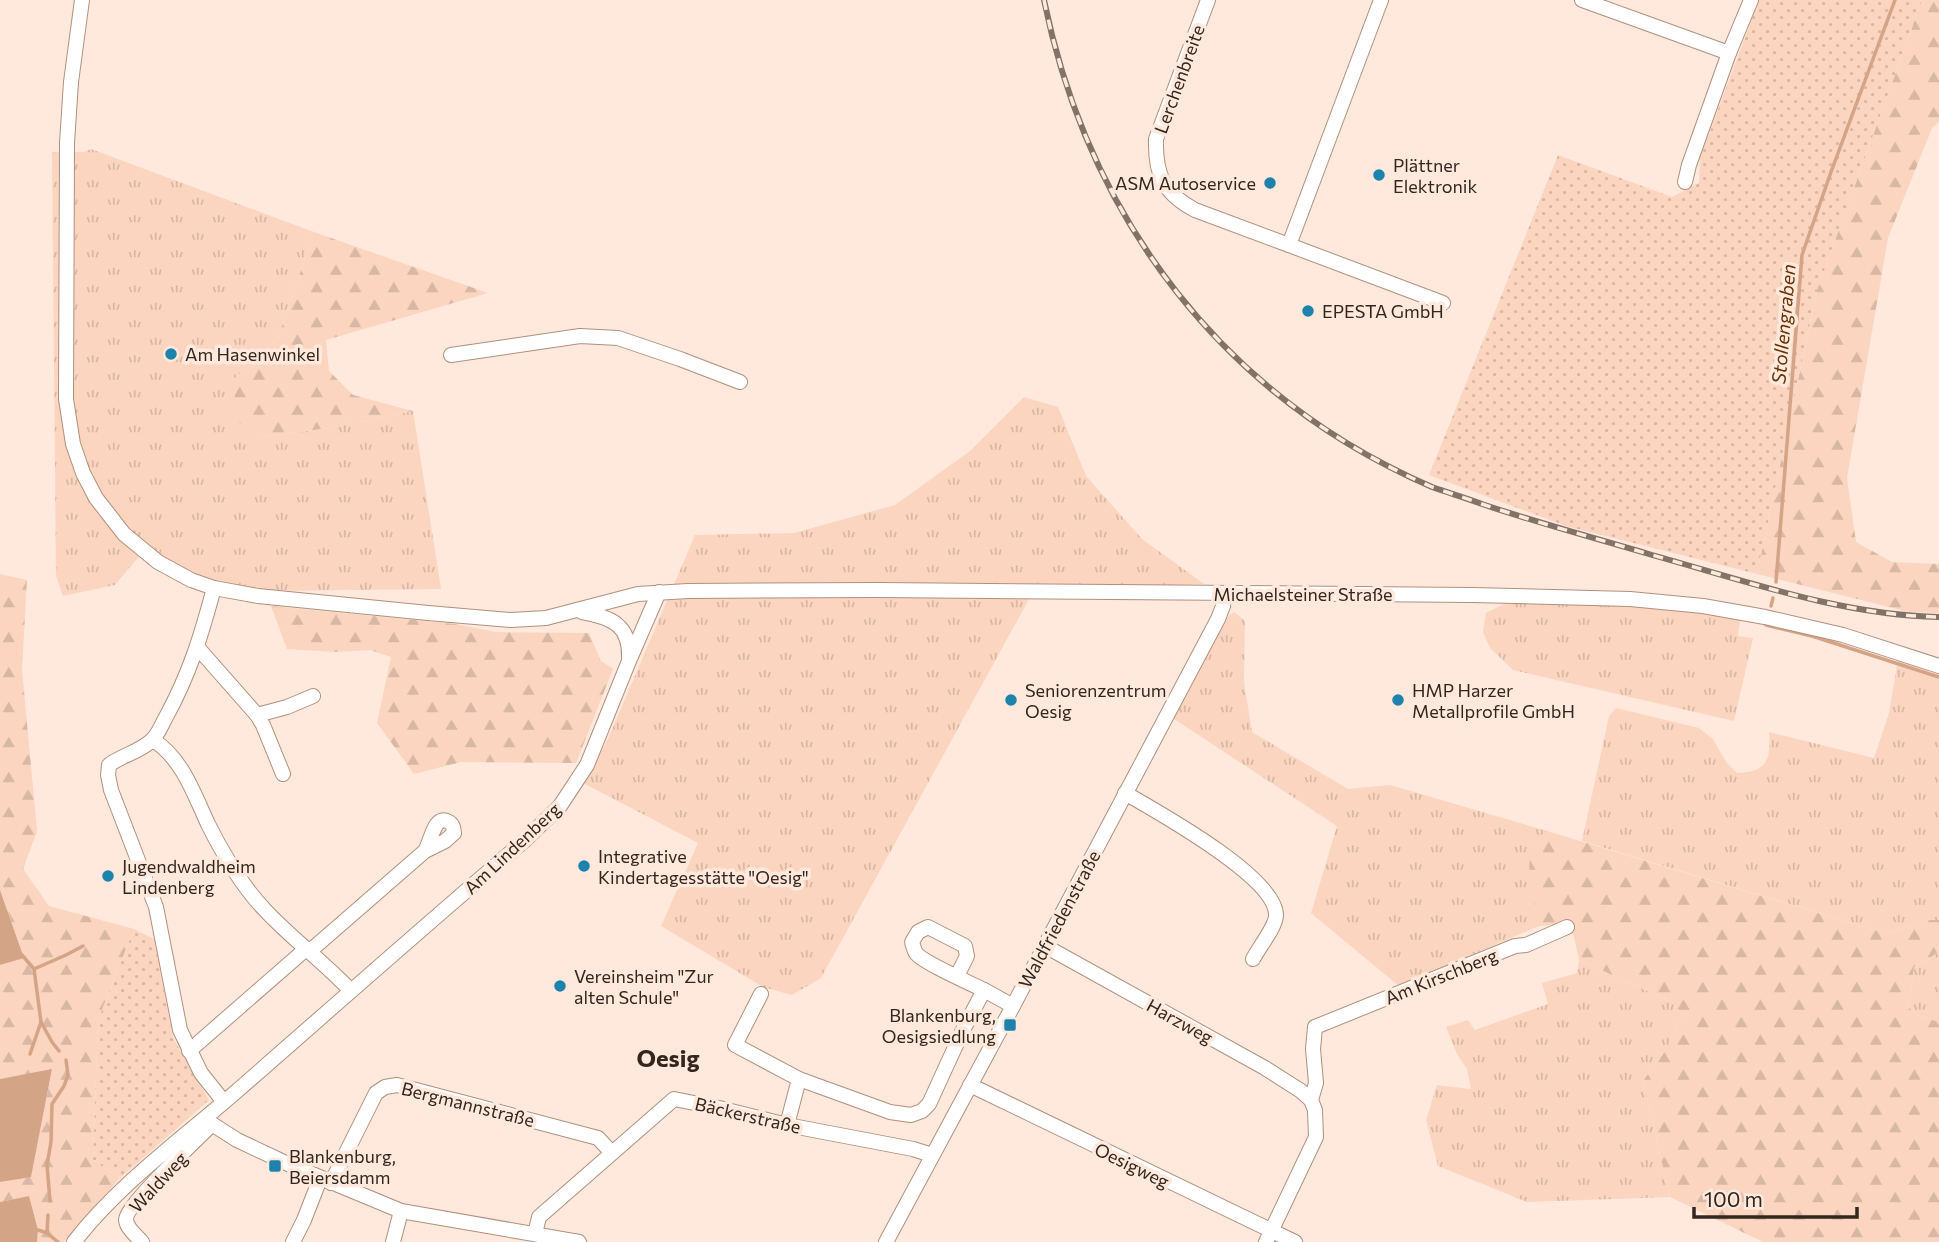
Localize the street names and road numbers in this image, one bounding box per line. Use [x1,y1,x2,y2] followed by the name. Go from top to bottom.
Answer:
[1149,22,1209,136] street label: Lerchenbreite
[1213,583,1393,605] street label: Michaelsteiner Straße
[459,797,565,898] street label: Am Lindenberg
[1013,846,1105,992] street label: Waldfriedenstraße
[1381,943,1501,1009] street label: Am Kirschberg
[1143,994,1217,1048] street label: Harzweg
[399,1077,537,1131] street label: Bergmannstraße
[693,1092,803,1138] street label: Bäckerstraße
[1091,1138,1173,1193] street label: Oesigweg
[124,1147,192,1217] street label: Waldweg

